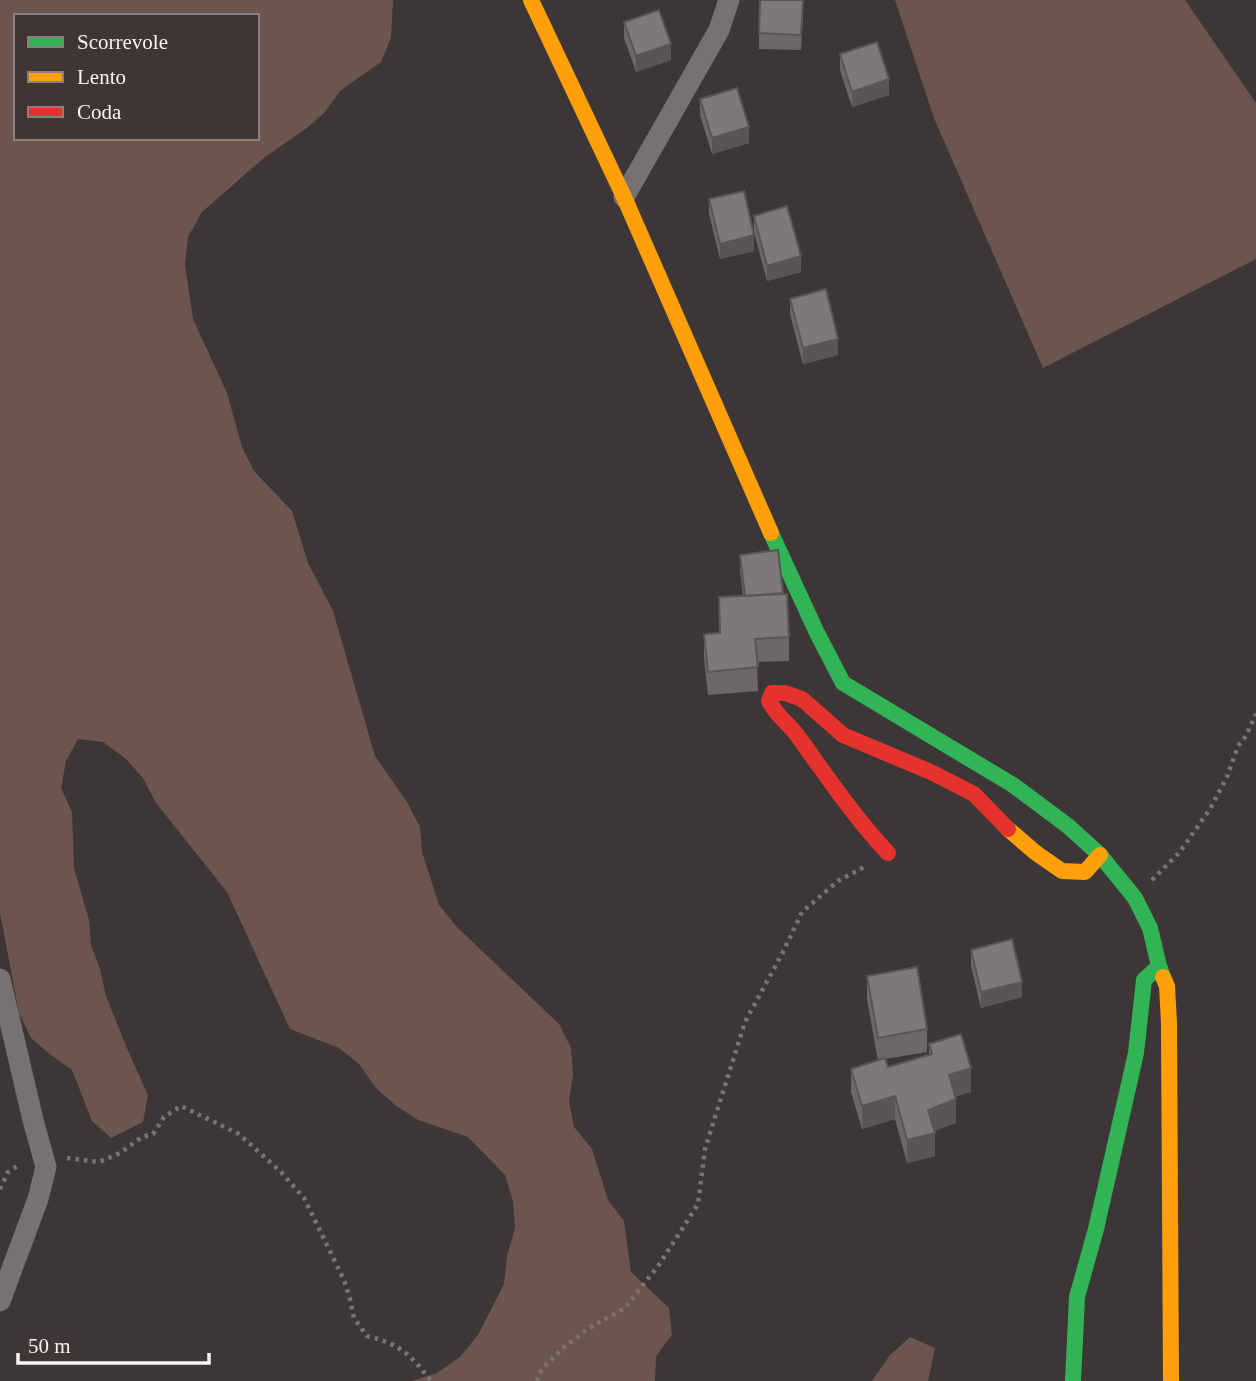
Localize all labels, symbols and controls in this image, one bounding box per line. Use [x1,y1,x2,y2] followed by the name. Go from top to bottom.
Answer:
[14,14,259,140] legend
[77,30,168,54] text: Scorrevole
[77,65,126,89] text: Lento
[77,100,122,124] text: Coda
[18,1322,208,1366] scale bar
[28,1334,71,1358] text: 50 m

